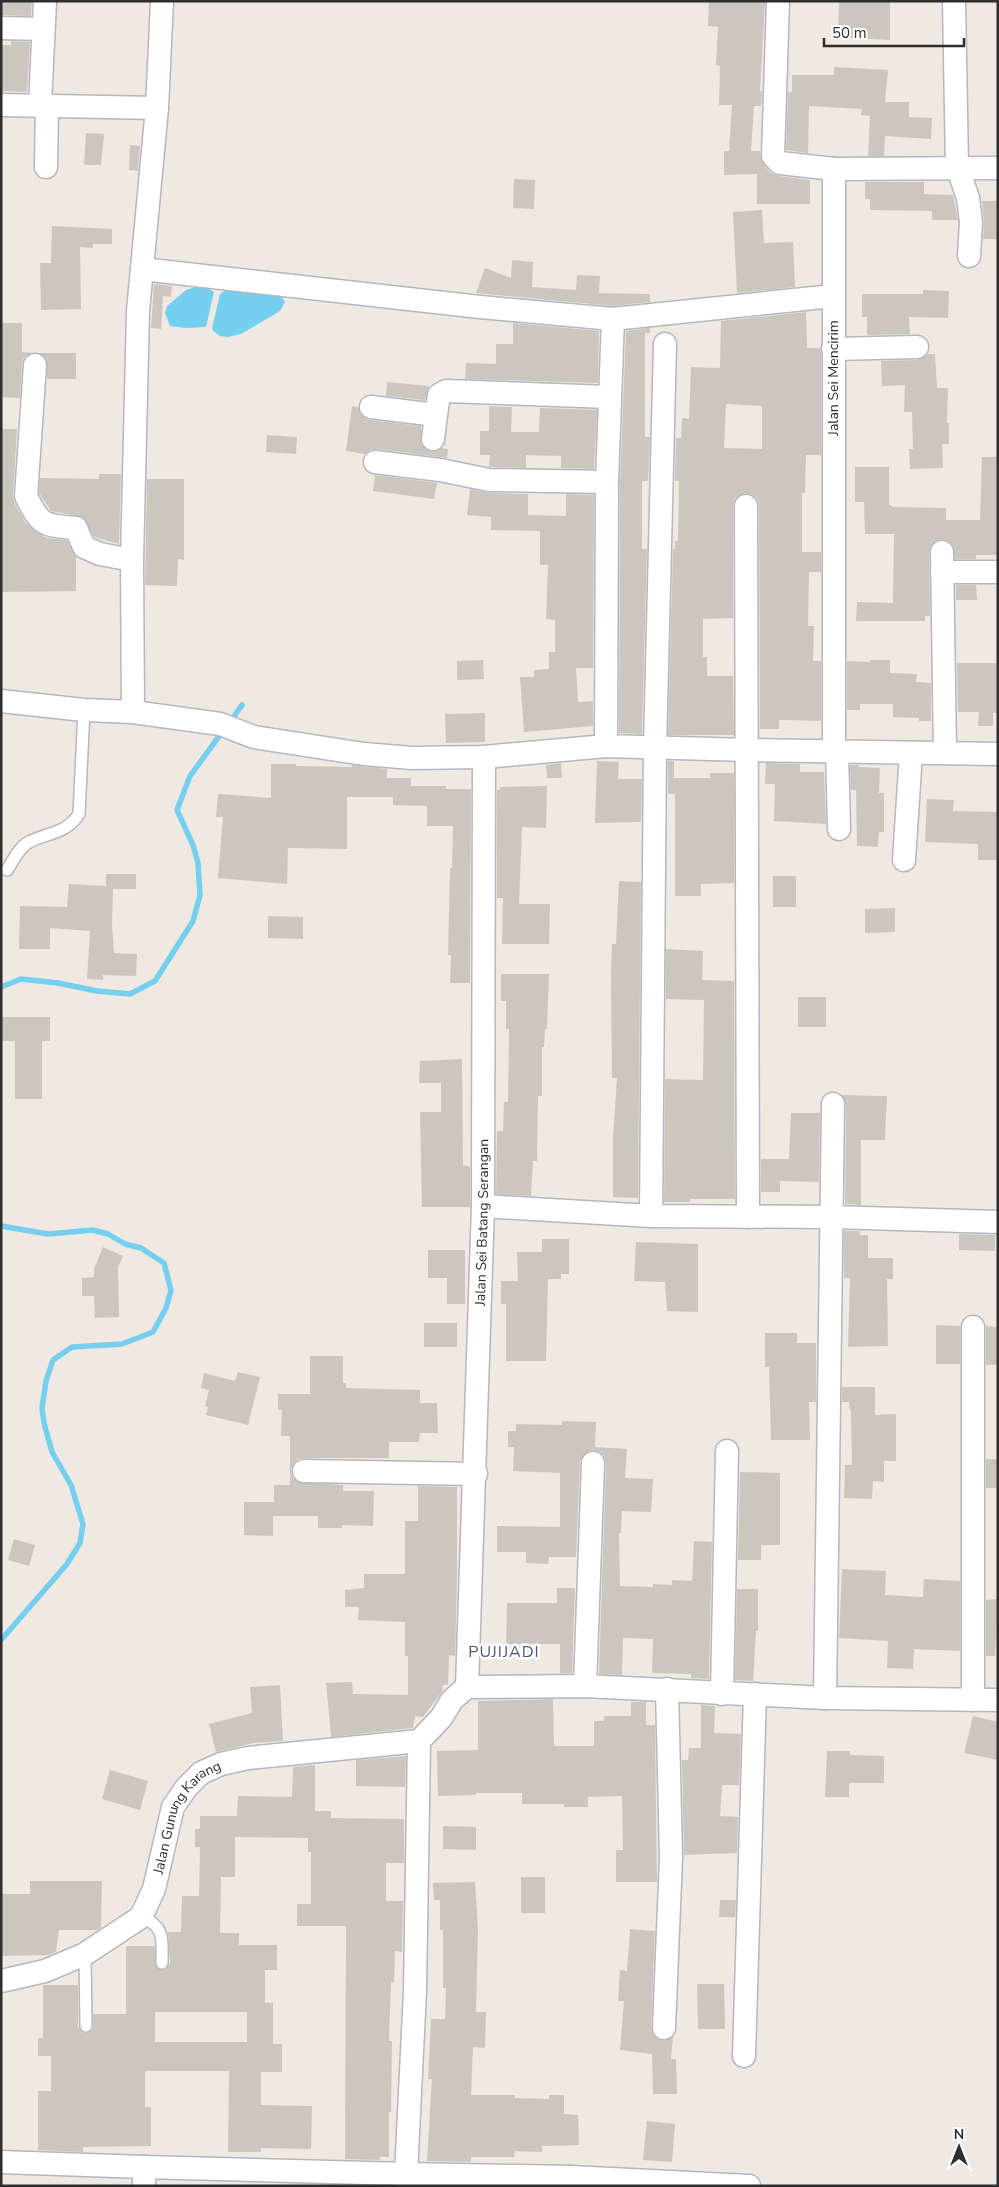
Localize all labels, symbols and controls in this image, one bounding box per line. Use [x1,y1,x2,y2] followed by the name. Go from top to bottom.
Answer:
[824,15,964,47] scale bar
[832,23,867,43] text: 50 m
[824,320,843,437] street label: Jalan Sei Mencirim
[470,1139,493,1307] street label: Jalan Sei Batang Serangan
[468,1641,540,1663] district label: PUJIJADI
[148,1756,224,1877] street label: Jalan Gunung Karang
[934,2122,984,2172] north arrow
[954,2125,964,2144] text: N

